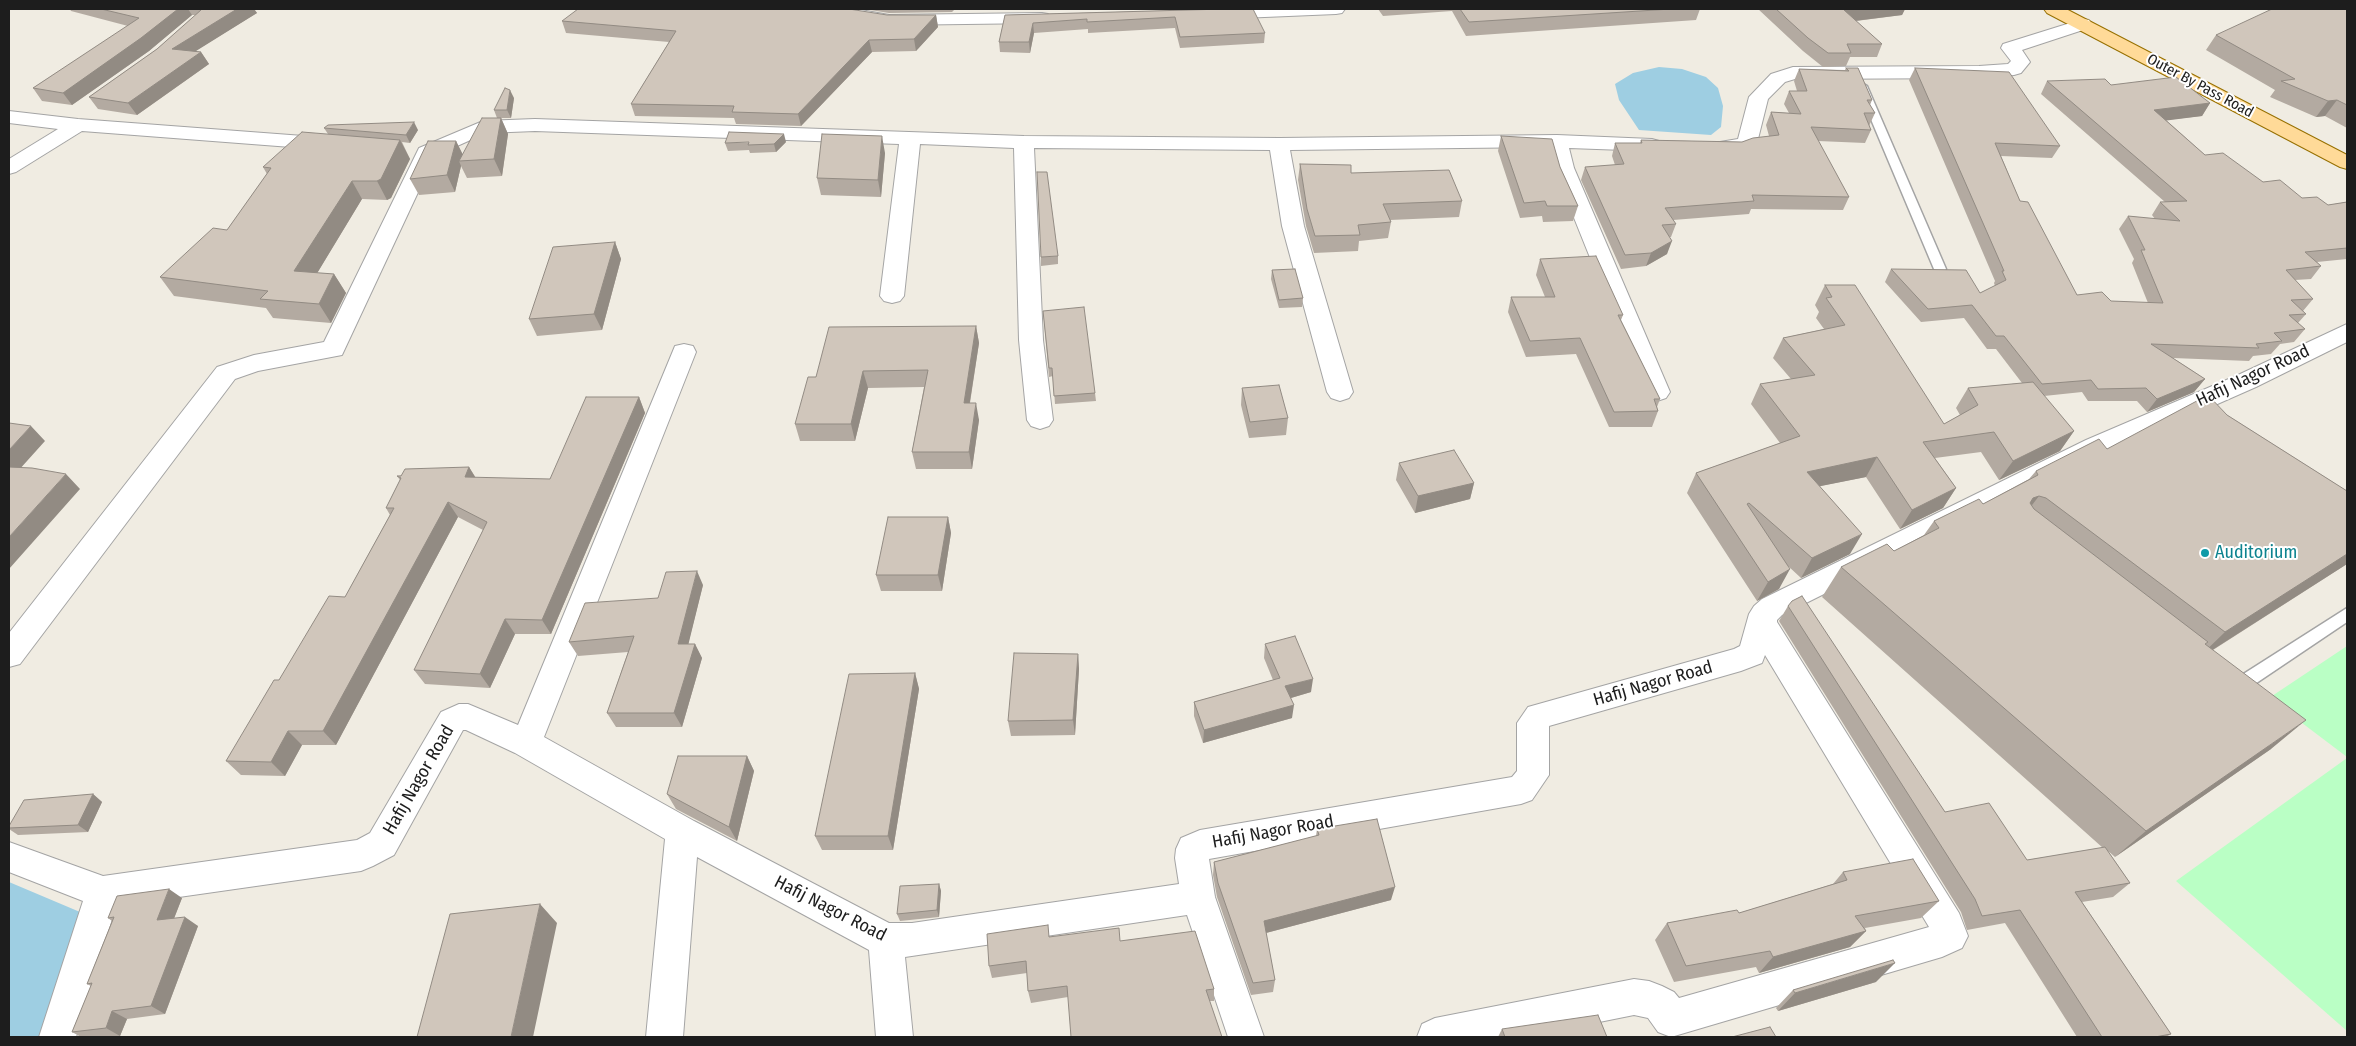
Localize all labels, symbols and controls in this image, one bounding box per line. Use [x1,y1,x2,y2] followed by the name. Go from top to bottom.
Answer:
[2144,50,2256,122] street label: Outer By Pass Road
[2193,340,2313,412] street label: Hafij Nagor Road
[2215,542,2297,564] place label: Auditorium
[2199,547,2211,559] marker: Auditorium
[1591,657,1715,711] street label: Hafij Nagor Road
[379,721,459,839] street label: Hafij Nagor Road
[1211,811,1335,853] street label: Hafij Nagor Road
[770,871,890,947] street label: Hafij Nagor Road

